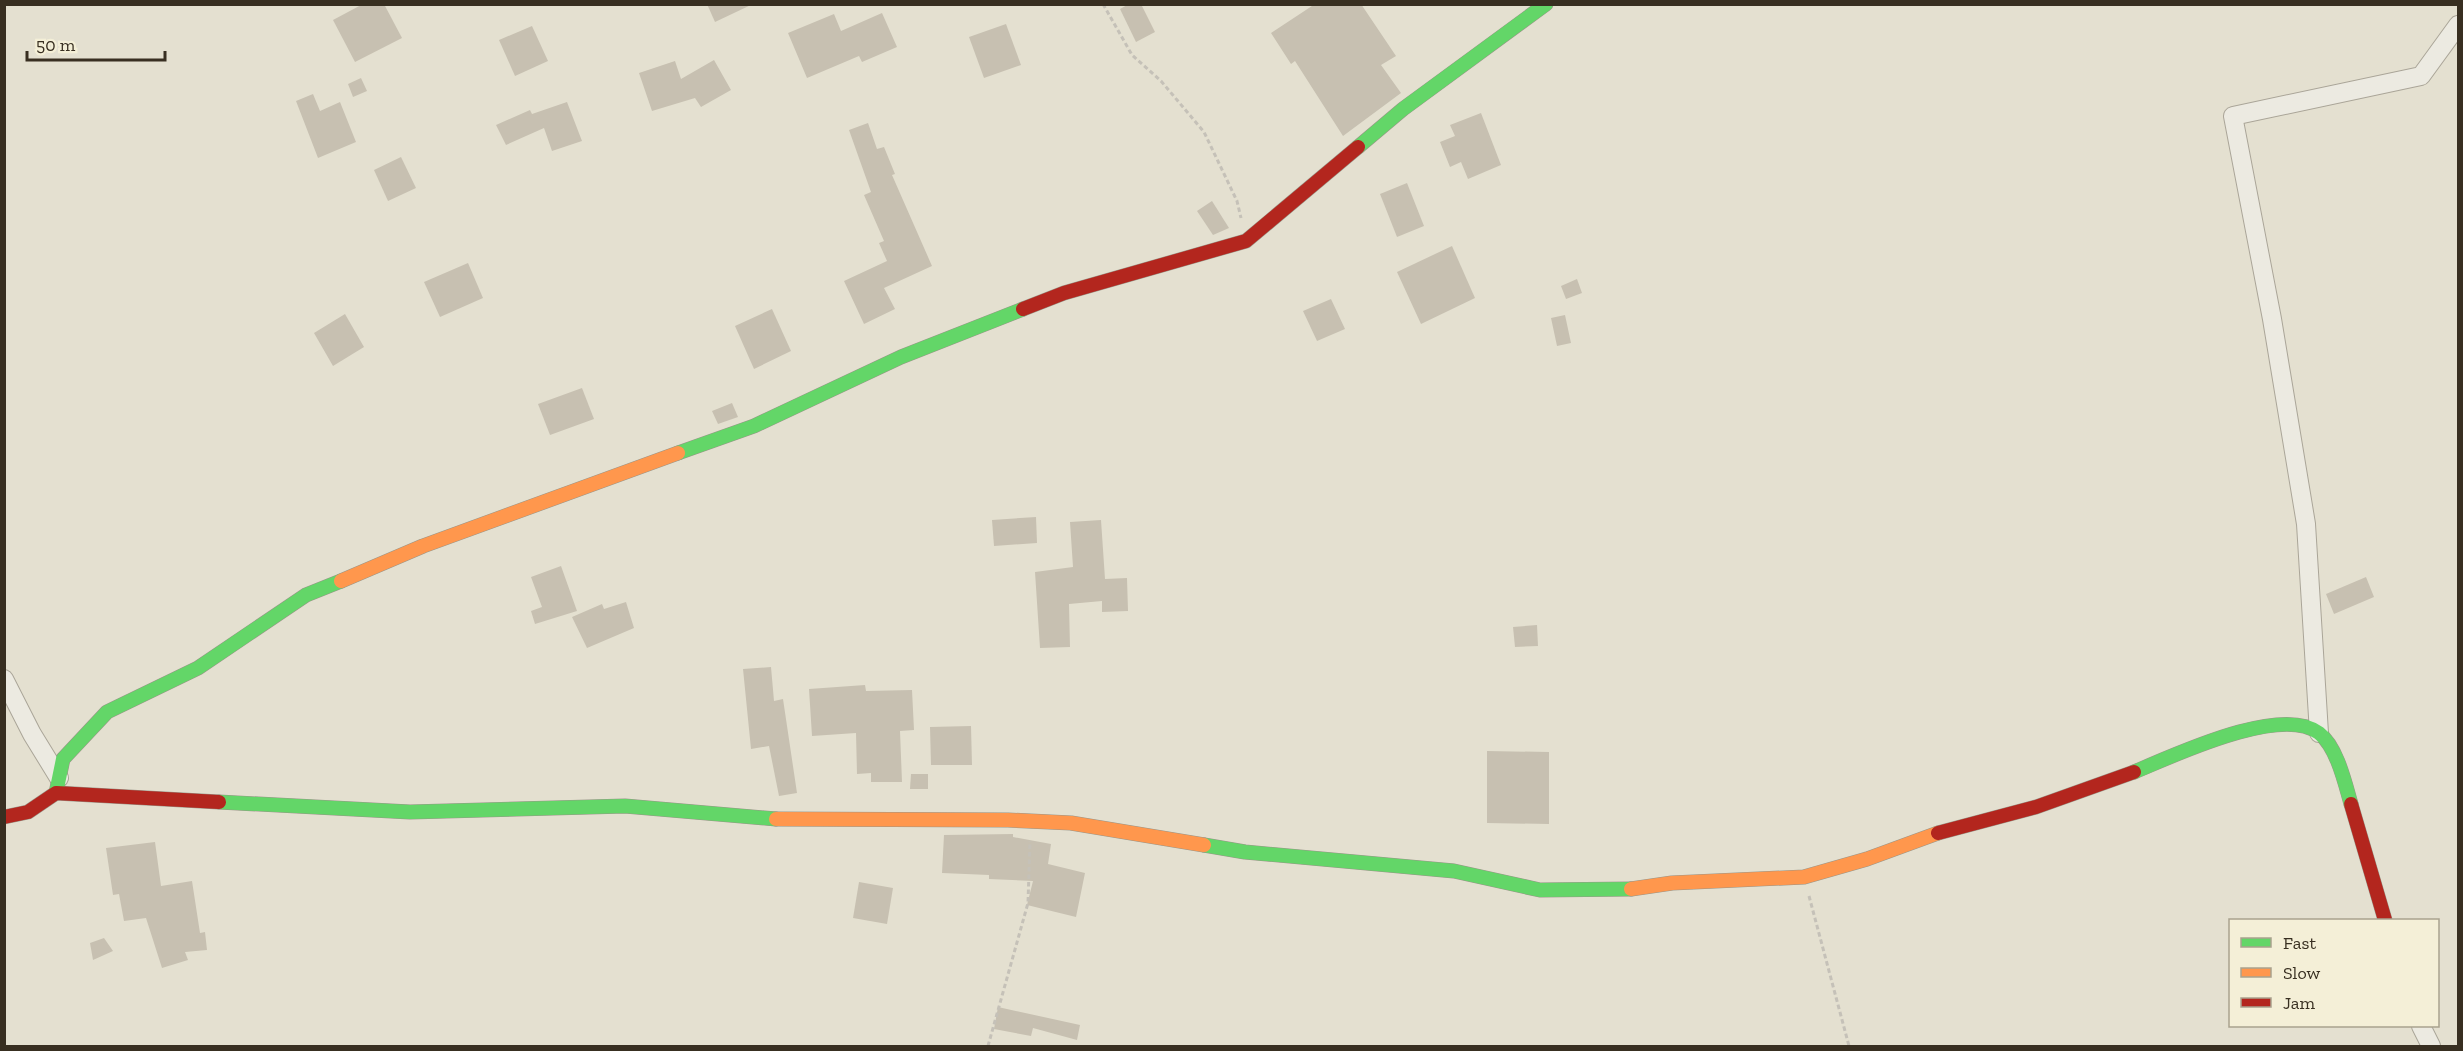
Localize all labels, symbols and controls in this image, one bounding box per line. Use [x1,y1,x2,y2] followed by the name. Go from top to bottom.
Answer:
[27,24,165,62] scale bar
[36,34,76,56] text: 50 m
[2229,919,2439,1027] legend
[2283,932,2316,954] text: Fast
[2283,962,2320,984] text: Slow
[2283,992,2315,1014] text: Jam

